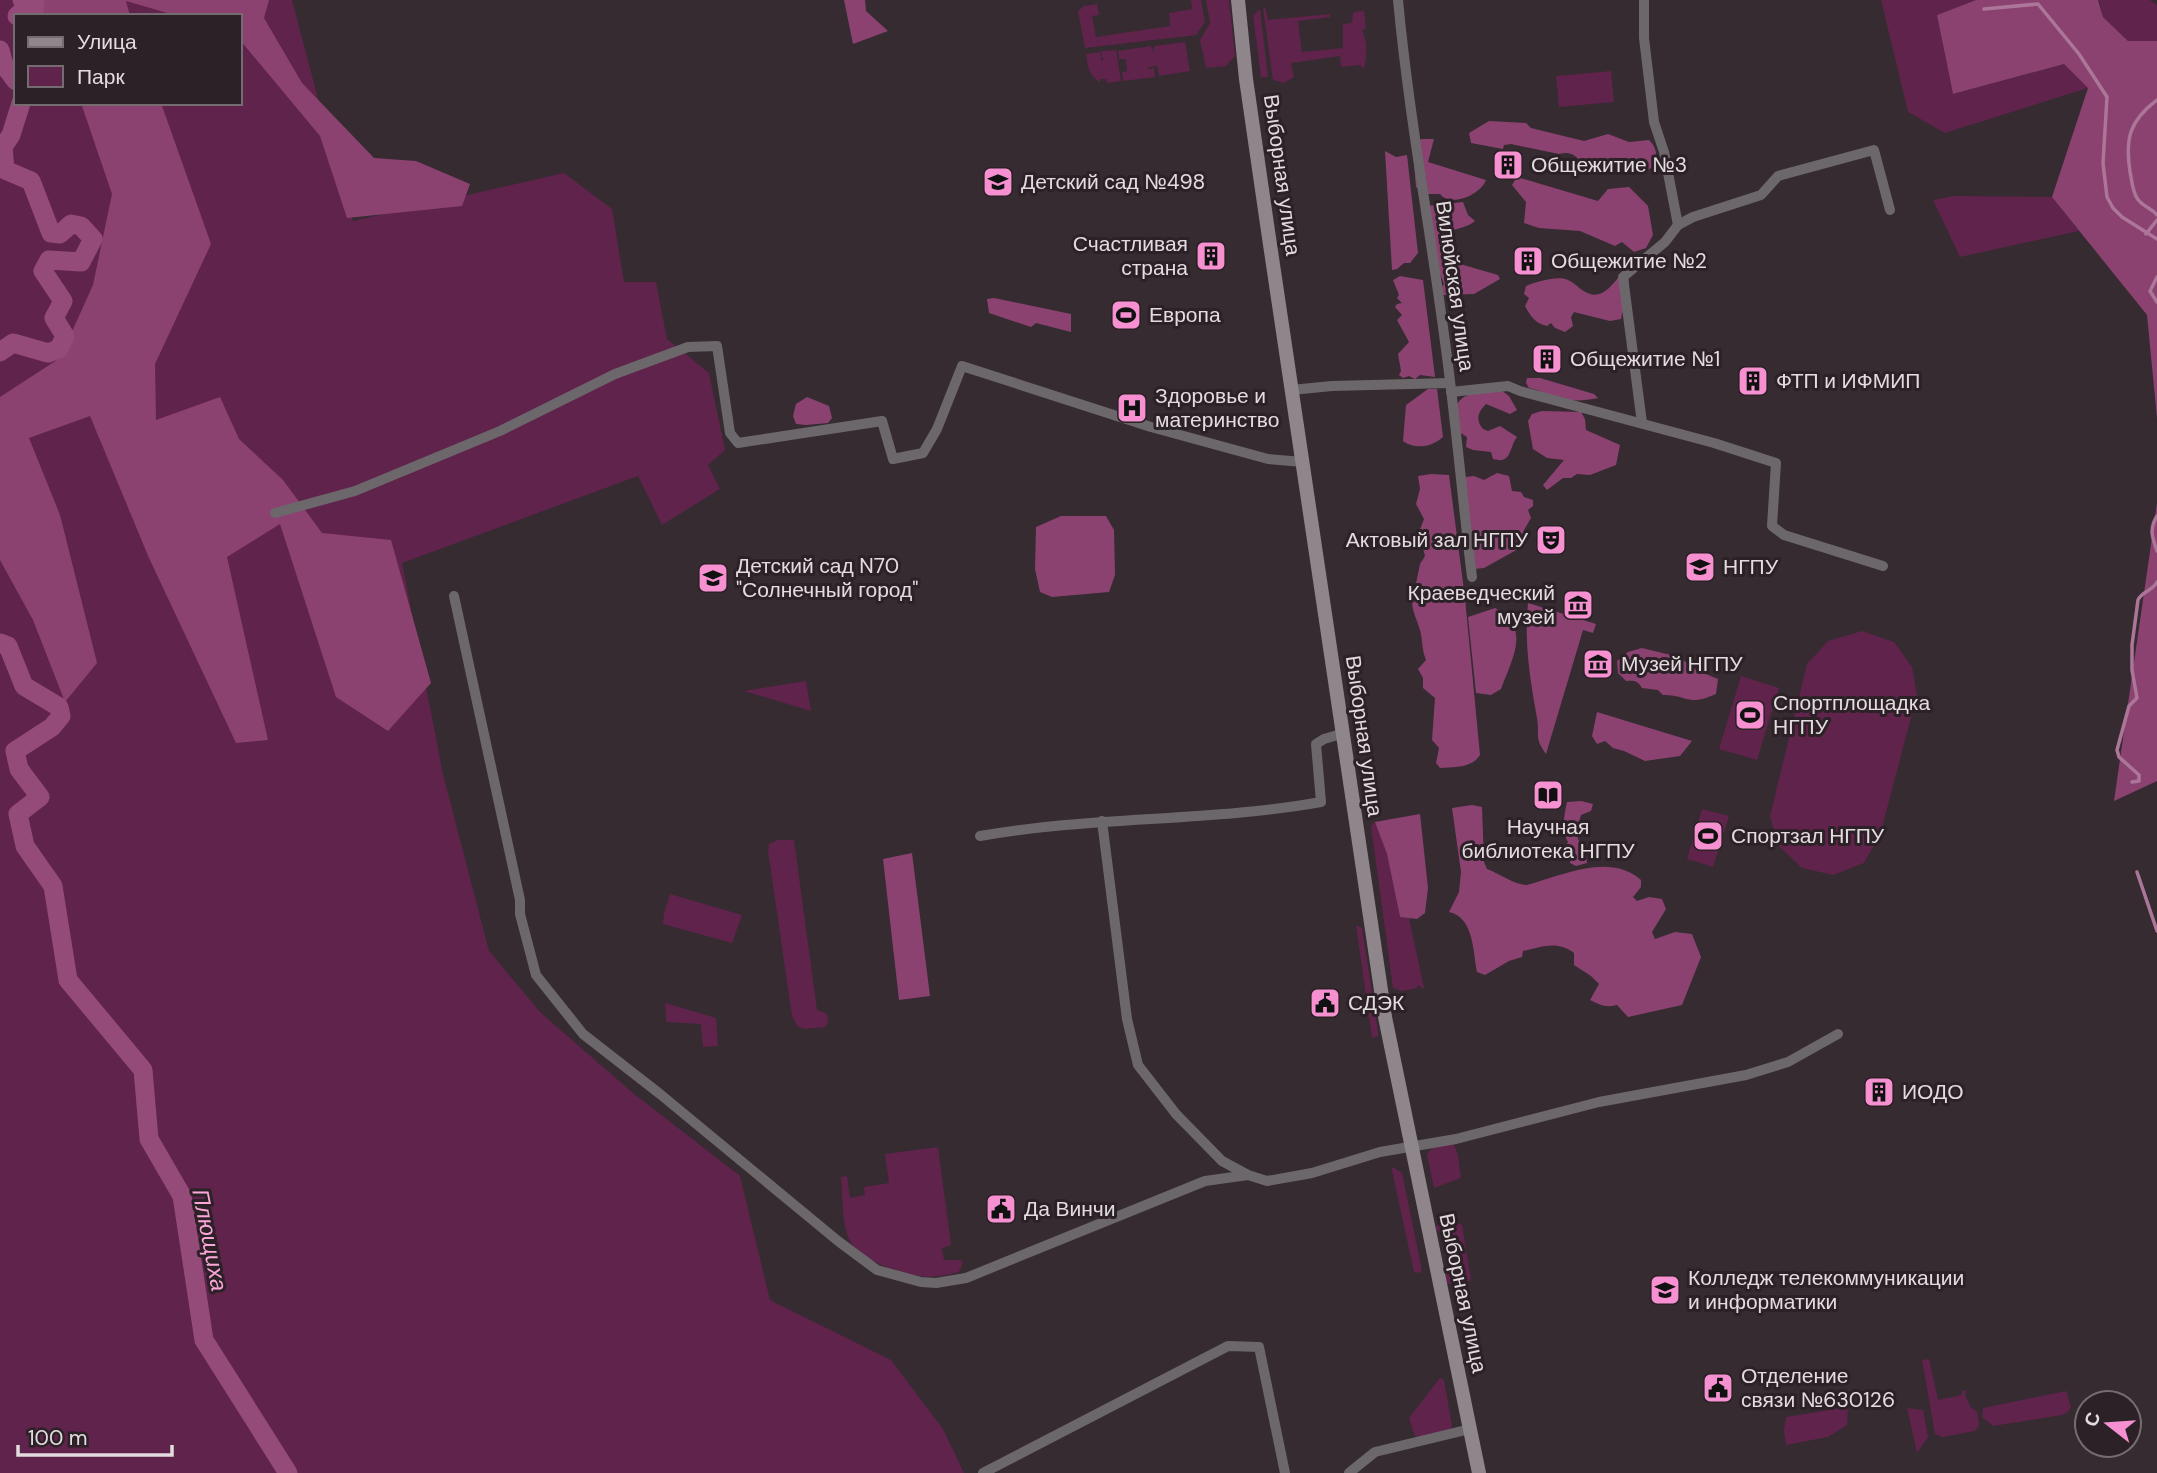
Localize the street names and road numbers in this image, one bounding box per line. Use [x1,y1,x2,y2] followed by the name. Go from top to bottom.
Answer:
[1257,93,1307,258] street label: Выборная улица
[1429,199,1481,373] street label: Вилюйская улица
[1339,654,1389,819] street label: Выборная улица
[1432,1211,1494,1376] street label: Выборная улица

